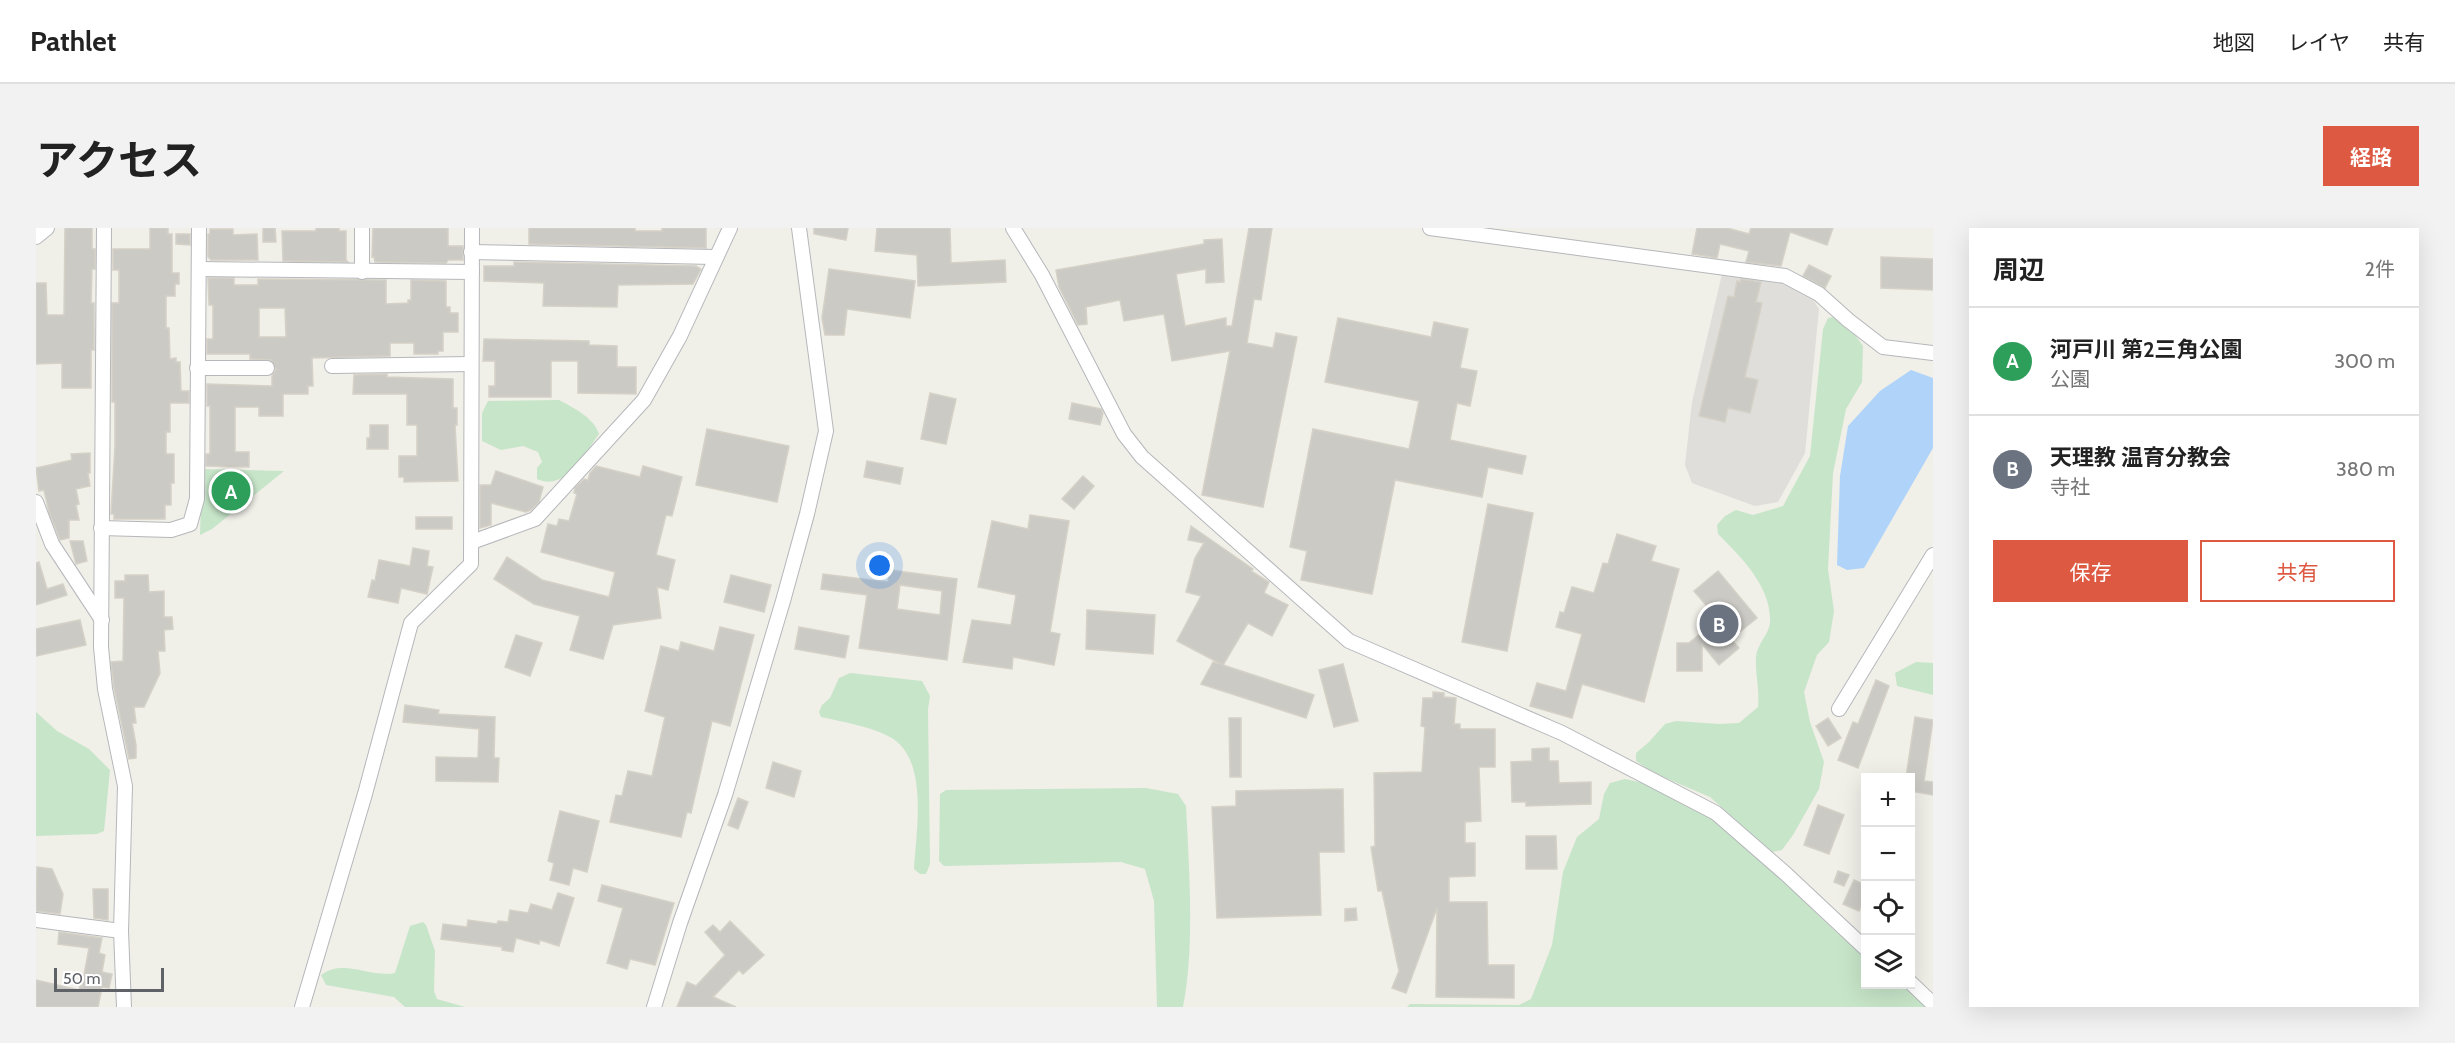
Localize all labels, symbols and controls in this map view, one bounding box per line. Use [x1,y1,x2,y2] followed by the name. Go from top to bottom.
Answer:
[30,24,116,58] text: Pathlet
[2213,30,2255,55] text: 地図
[2288,30,2350,55] text: レイヤ
[2383,30,2425,55] text: 共有
[2323,126,2419,186] button: 経路
[36,134,202,186] text: アクセス
[1993,254,2045,286] text: 周辺
[2365,257,2395,281] text: 2件
[2050,336,2243,363] text: 河戸川 第2三角公園
[2006,349,2019,373] text: A
[2334,349,2395,373] text: 300 m
[2050,367,2090,391] text: 公園
[2050,444,2231,471] text: 天理教 温育分教会
[2006,457,2019,481] text: B
[2336,457,2395,481] text: 380 m
[212,468,250,514] pin: A
[2050,475,2090,499] text: 寺社
[1993,540,2188,602] button: 保存
[2200,540,2395,602] button: 共有
[865,551,894,580] your location
[1700,602,1738,646] pin: B
[1861,773,1915,989] map controls
[1861,773,1915,827] button: +
[1861,827,1915,881] button: −
[1861,881,1915,935] button: locate
[1861,935,1915,989] button: layers
[54,965,164,992] scale bar
[63,969,100,988] text: 50 m

